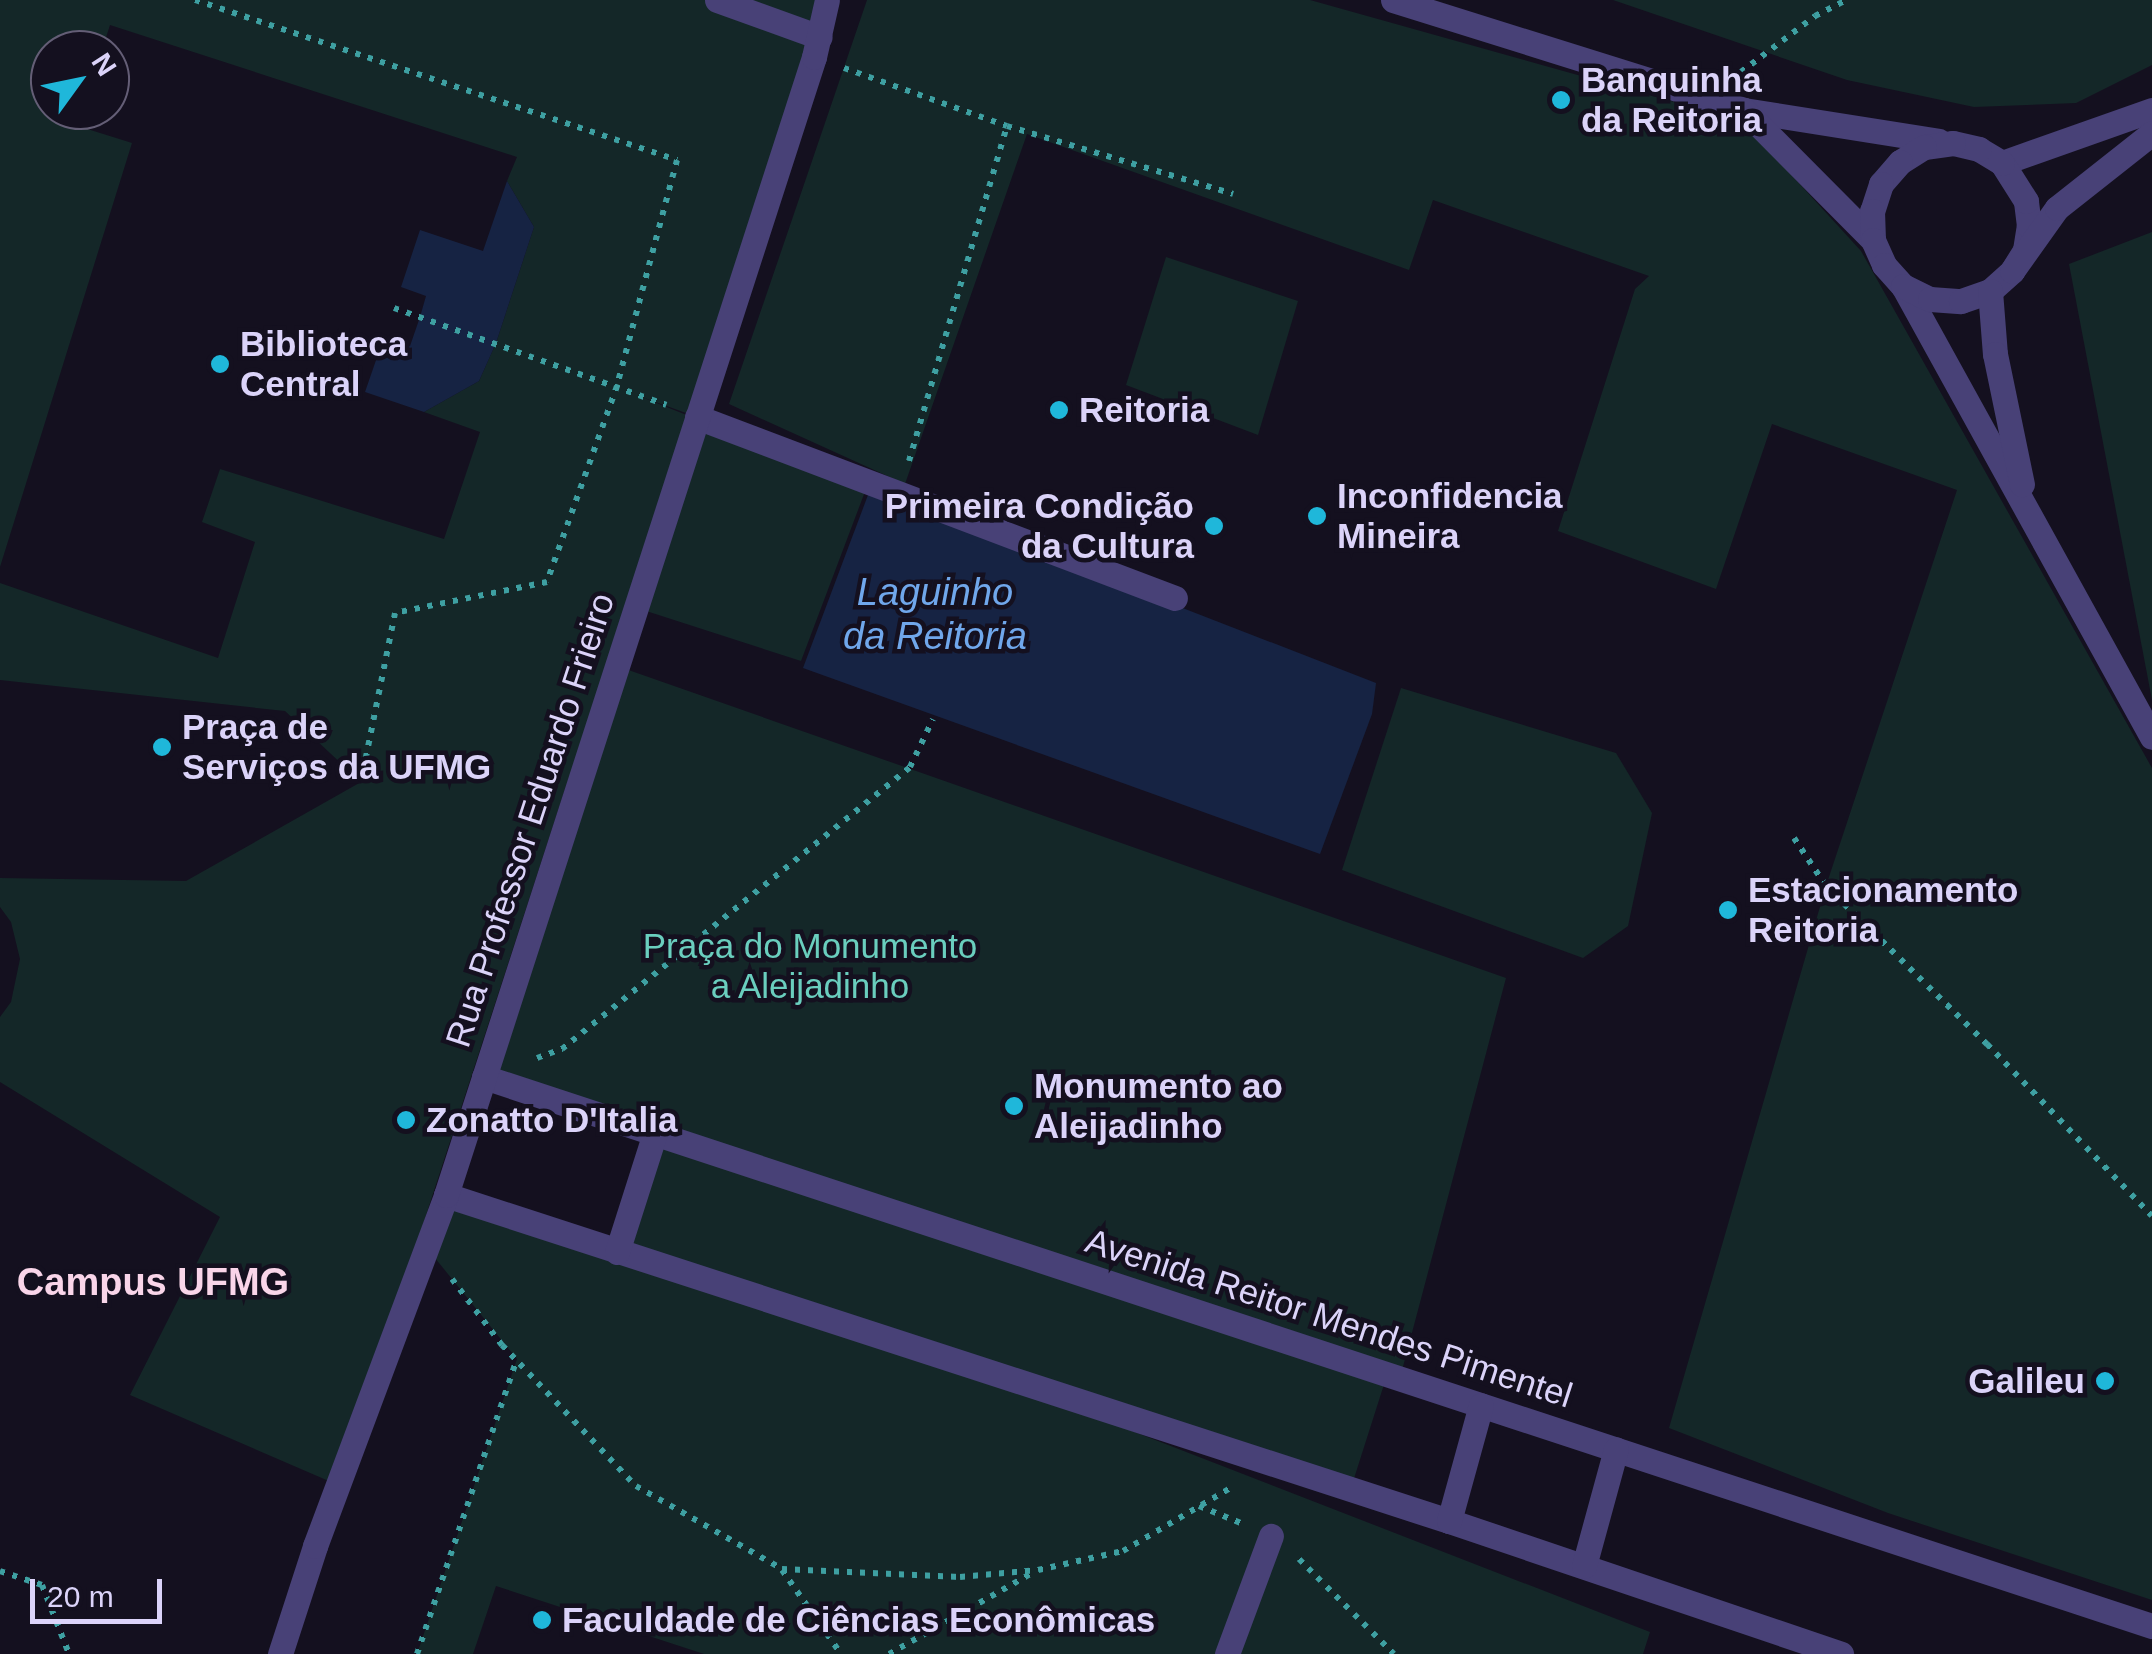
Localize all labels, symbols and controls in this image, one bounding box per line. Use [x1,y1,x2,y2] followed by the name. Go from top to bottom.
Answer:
[30,30,130,130] north arrow
[85,48,122,81] text: N
[1581,59,1762,141] place label: Banquinha da Reitoria
[1550,89,1572,111] marker: Banquinha da Reitoria
[240,323,407,405] place label: Biblioteca Central
[209,353,231,375] marker: Biblioteca Central
[1079,389,1209,431] place label: Reitoria
[1048,399,1070,421] marker: Reitoria
[1337,475,1563,557] place label: Inconfidencia Mineira
[885,485,1194,567] place label: Primeira Condição da Cultura
[1306,505,1328,527] marker: Inconfidencia Mineira
[1203,515,1225,537] marker: Primeira Condição da Cultura
[843,570,1027,659] water label: Laguinho da Reitoria
[437,588,623,1052] street label: Rua Professor Eduardo Frieiro
[182,706,491,788] place label: Praça de Serviços da UFMG
[151,736,173,758] marker: Praça de Serviços da UFMG
[1748,869,2018,951] place label: Estacionamento Reitoria
[1717,899,1739,921] marker: Estacionamento Reitoria
[643,925,977,1007] park label: Praça do Monumento a Aleijadinho
[1034,1065,1283,1147] place label: Monumento ao Aleijadinho
[1003,1095,1025,1117] marker: Monumento ao Aleijadinho
[426,1099,677,1141] place label: Zonatto D'Italia
[395,1109,417,1131] marker: Zonatto D'Italia
[1080,1219,1578,1417] street label: Avenida Reitor Mendes Pimentel
[17,1260,289,1306] district label: Campus UFMG
[1968,1360,2085,1402] place label: Galileu
[2094,1370,2116,1392] marker: Galileu
[35,1559,168,1621] scale bar
[47,1580,114,1613] text: 20 m
[562,1599,1155,1641] place label: Faculdade de Ciências Econômicas
[531,1609,553,1631] marker: Faculdade de Ciências Econômicas

